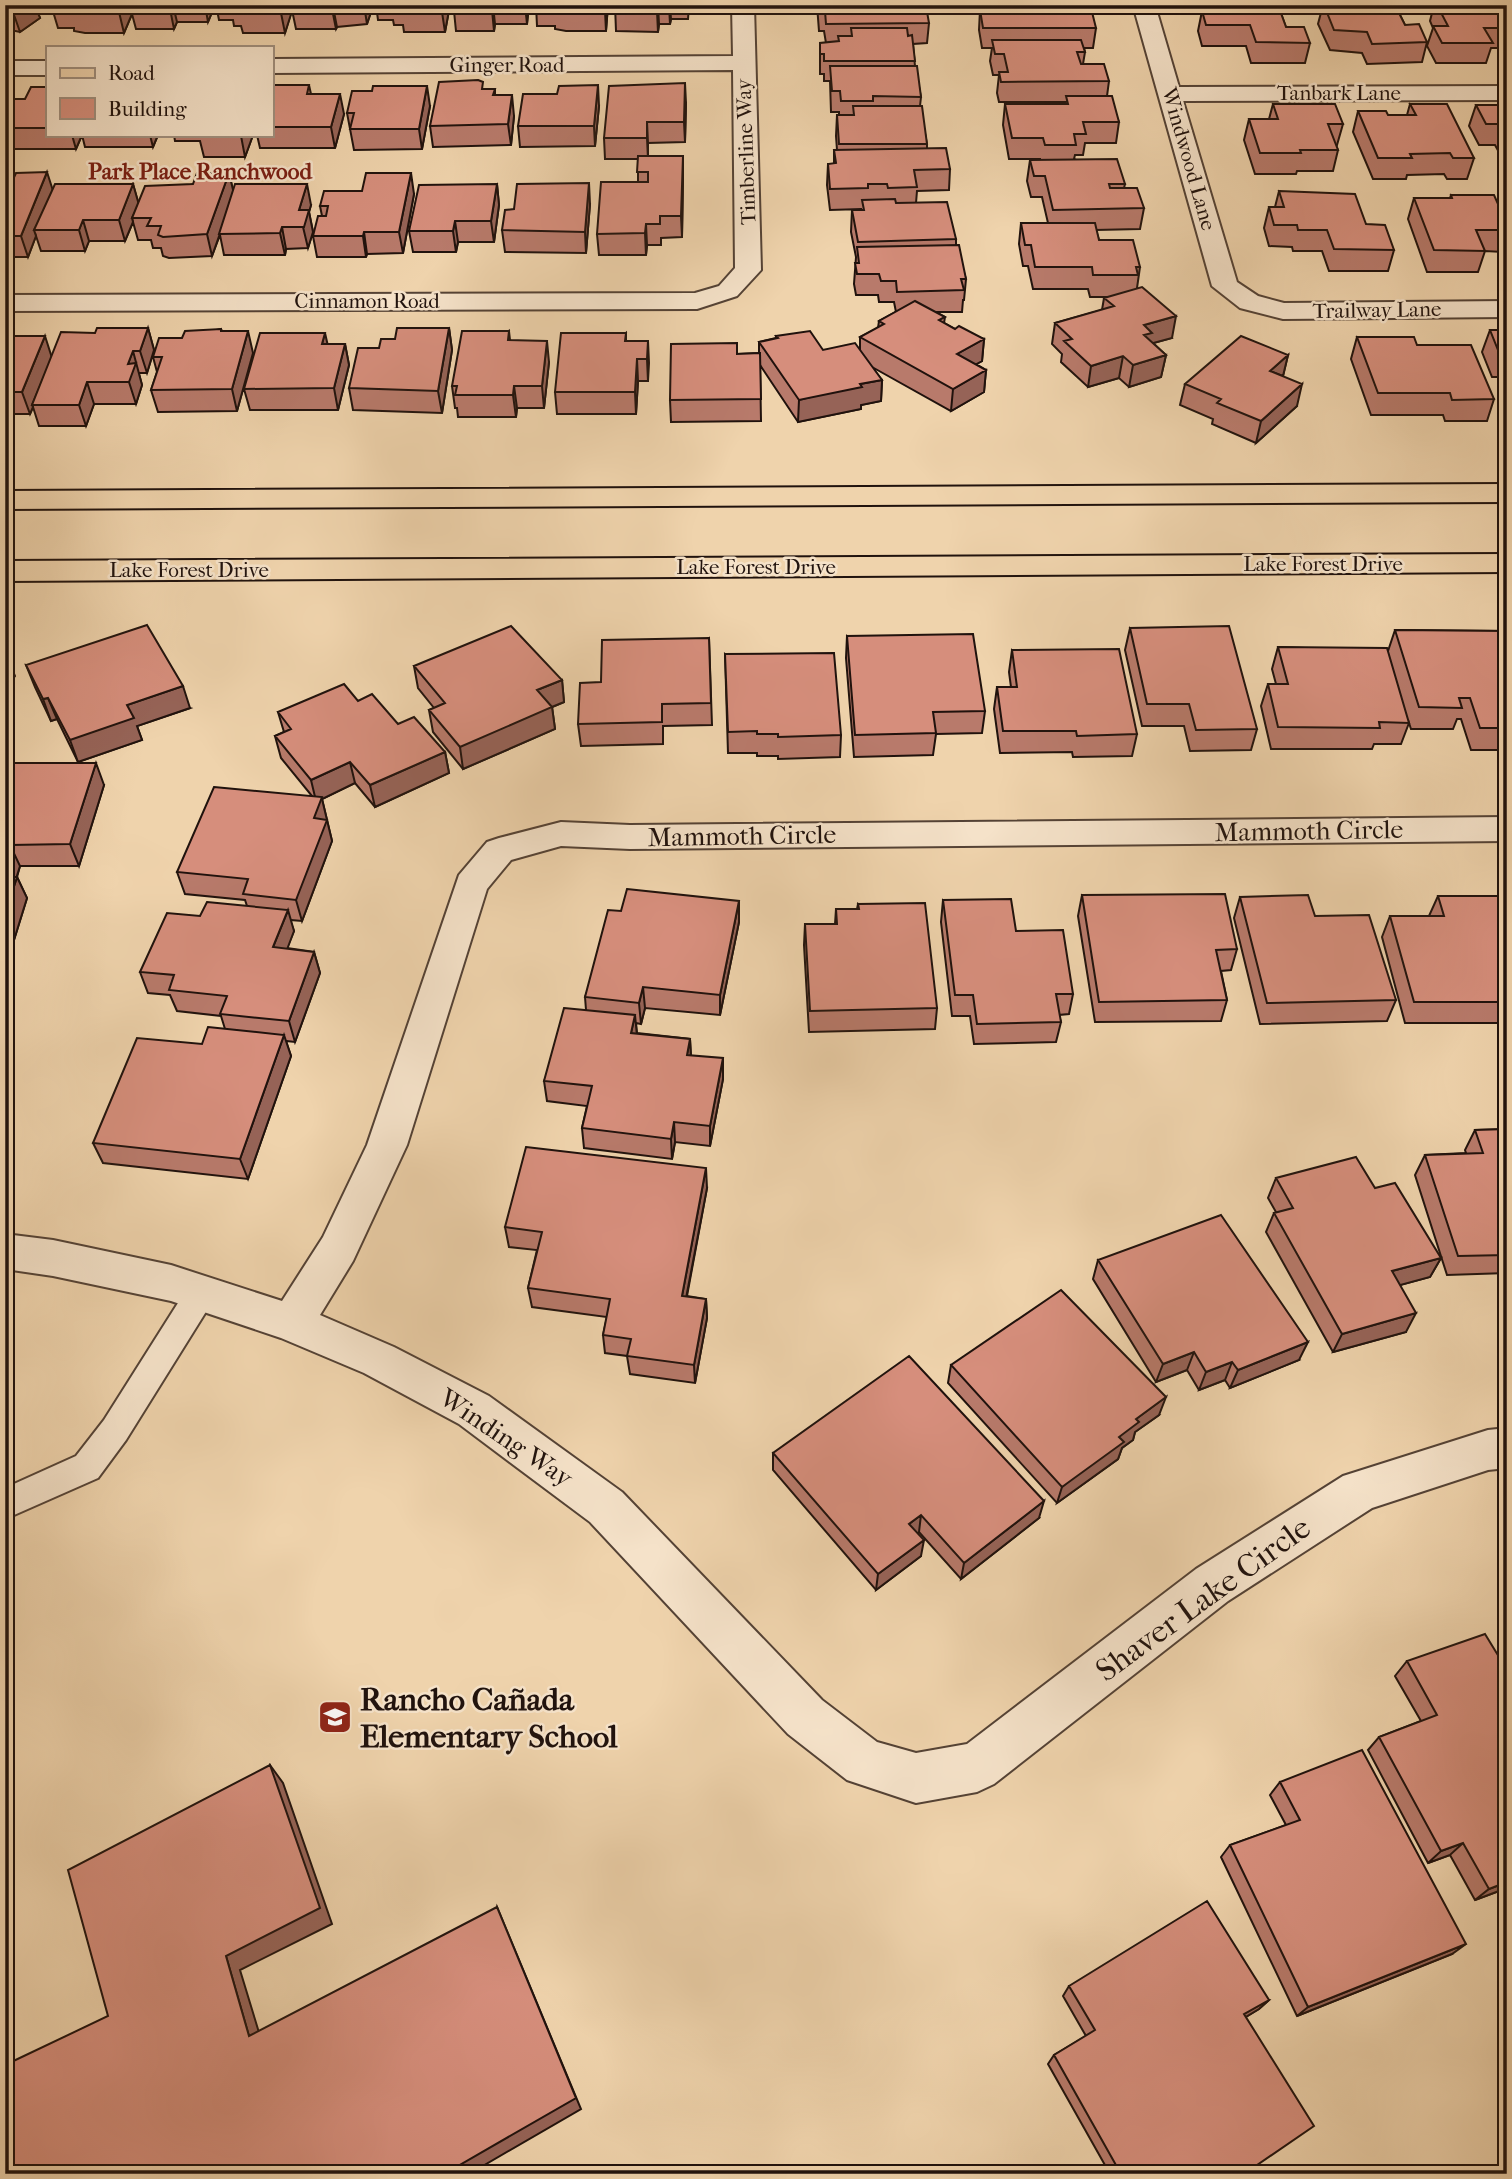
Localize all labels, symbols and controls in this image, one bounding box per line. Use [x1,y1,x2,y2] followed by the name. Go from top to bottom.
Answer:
[46,46,273,136] legend
[449,53,565,77] street label: Ginger Road
[108,61,155,85] text: Road
[731,78,761,225] street label: Timberline Way
[1277,81,1401,105] street label: Tanbark Lane
[1157,84,1221,233] street label: Windwood Lane
[108,97,187,121] text: Building
[88,158,313,185] district label: Park Place Ranchwood
[294,289,440,313] street label: Cinnamon Road
[1313,297,1441,323] street label: Trailway Lane
[1243,552,1403,576] street label: Lake Forest Drive
[676,555,836,579] street label: Lake Forest Drive
[109,558,269,582] street label: Lake Forest Drive
[1214,814,1404,848] street label: Mammoth Circle
[647,819,837,853] street label: Mammoth Circle
[433,1382,579,1494] street label: Winding Way
[1089,1509,1318,1689] street label: Shaver Lake Circle
[360,1681,618,1755] place label: Rancho Cañada Elementary School
[316,1698,354,1736] school or university icon: Rancho Cañada Elementary School

